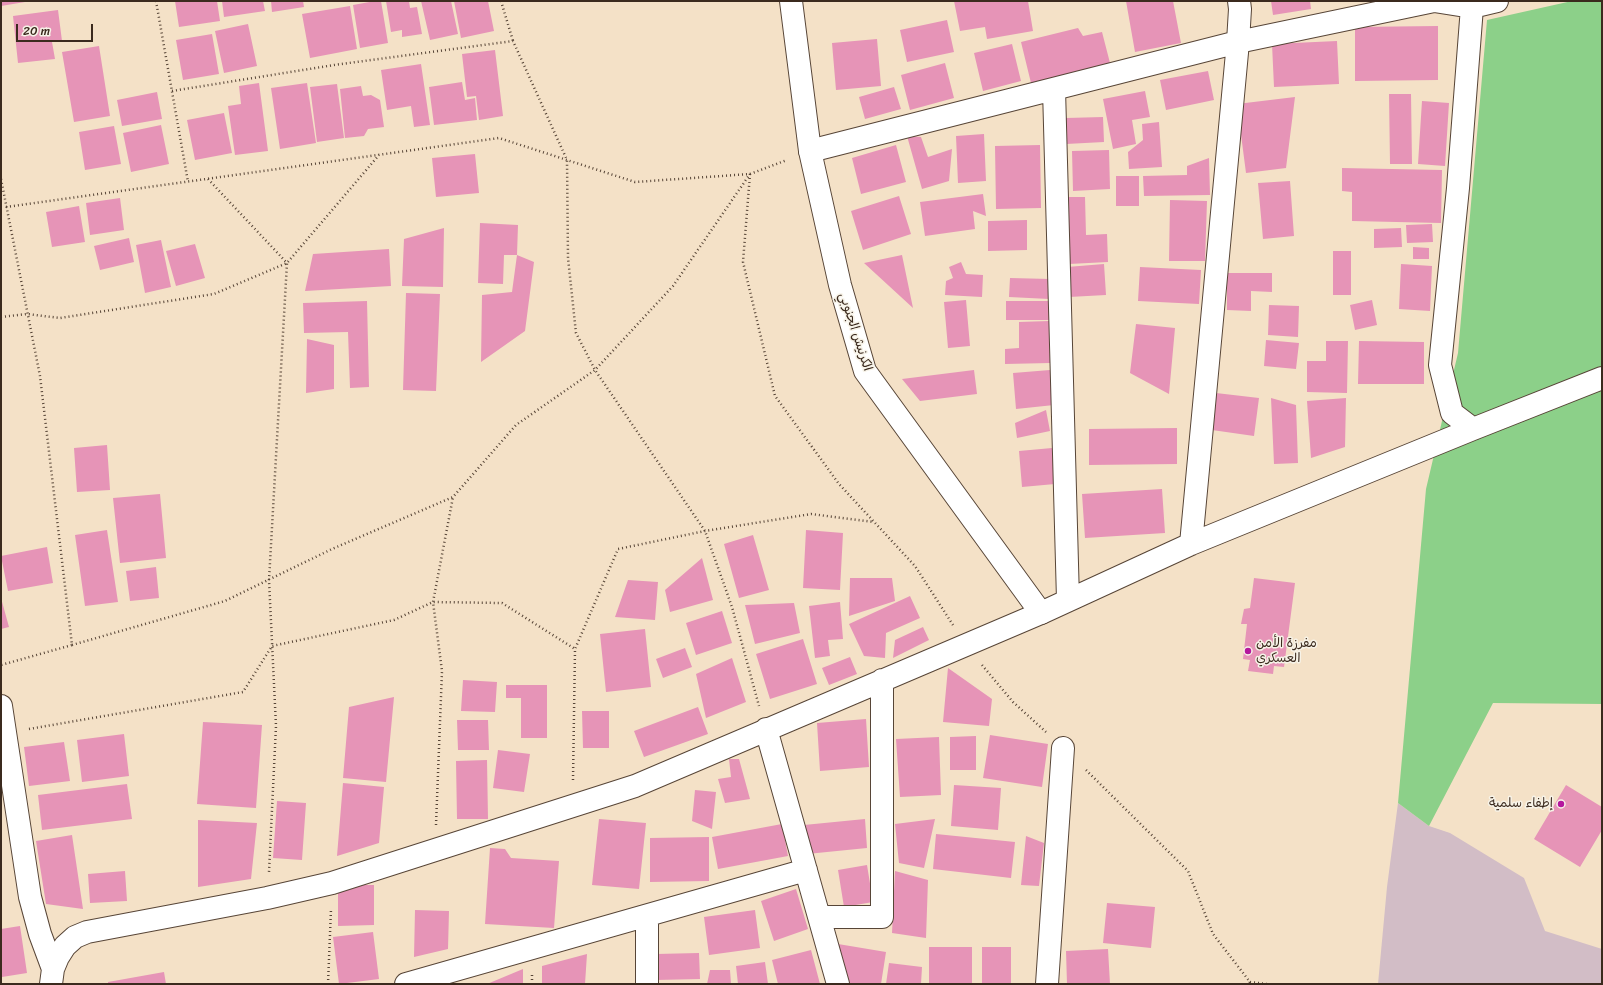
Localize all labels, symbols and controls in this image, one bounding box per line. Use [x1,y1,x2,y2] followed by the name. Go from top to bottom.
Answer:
[18,16,95,42] scale bar
[23,20,50,42] text: 20 m
[835,291,875,373] street label: الكرنيش الجنوبي
[1256,636,1317,667] place label: مفرزة الأمن العسكري
[1243,646,1253,656] marker: مفرزة الأمن العسكري
[1489,796,1553,812] place label: إطفاء سلمية
[1556,799,1566,809] marker: إطفاء سلمية

